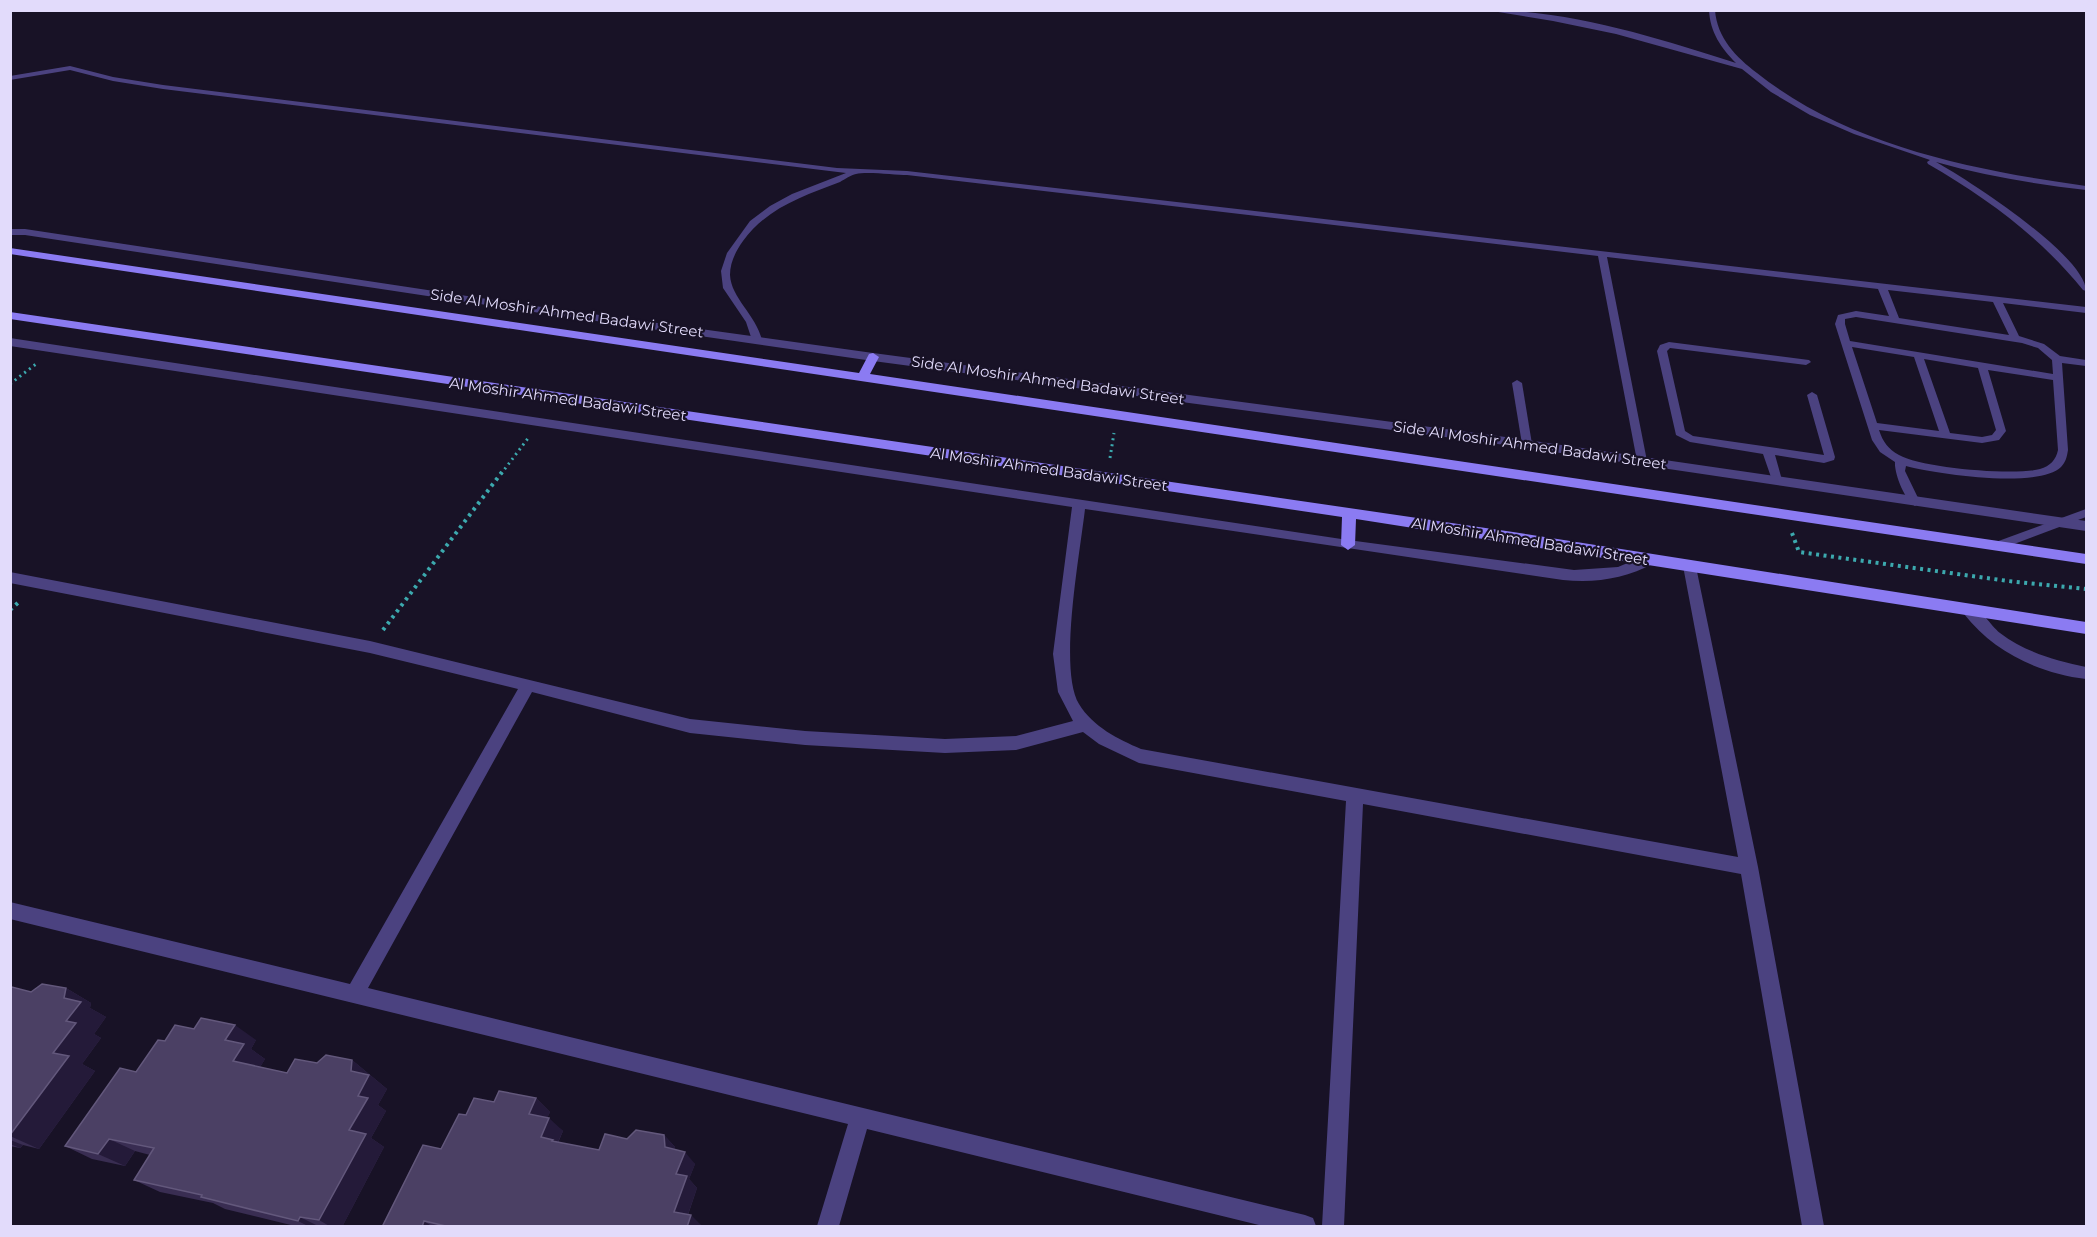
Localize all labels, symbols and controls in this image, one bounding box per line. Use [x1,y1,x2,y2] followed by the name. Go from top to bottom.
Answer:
[429,284,705,342] street label: Side Al Moshir Ahmed Badawi Street
[910,351,1186,409] street label: Side Al Moshir Ahmed Badawi Street
[448,373,688,425] street label: Al Moshir Ahmed Badawi Street
[1392,416,1668,474] street label: Side Al Moshir Ahmed Badawi Street
[929,443,1169,495] street label: Al Moshir Ahmed Badawi Street
[1410,513,1650,569] street label: Al Moshir Ahmed Badawi Street

